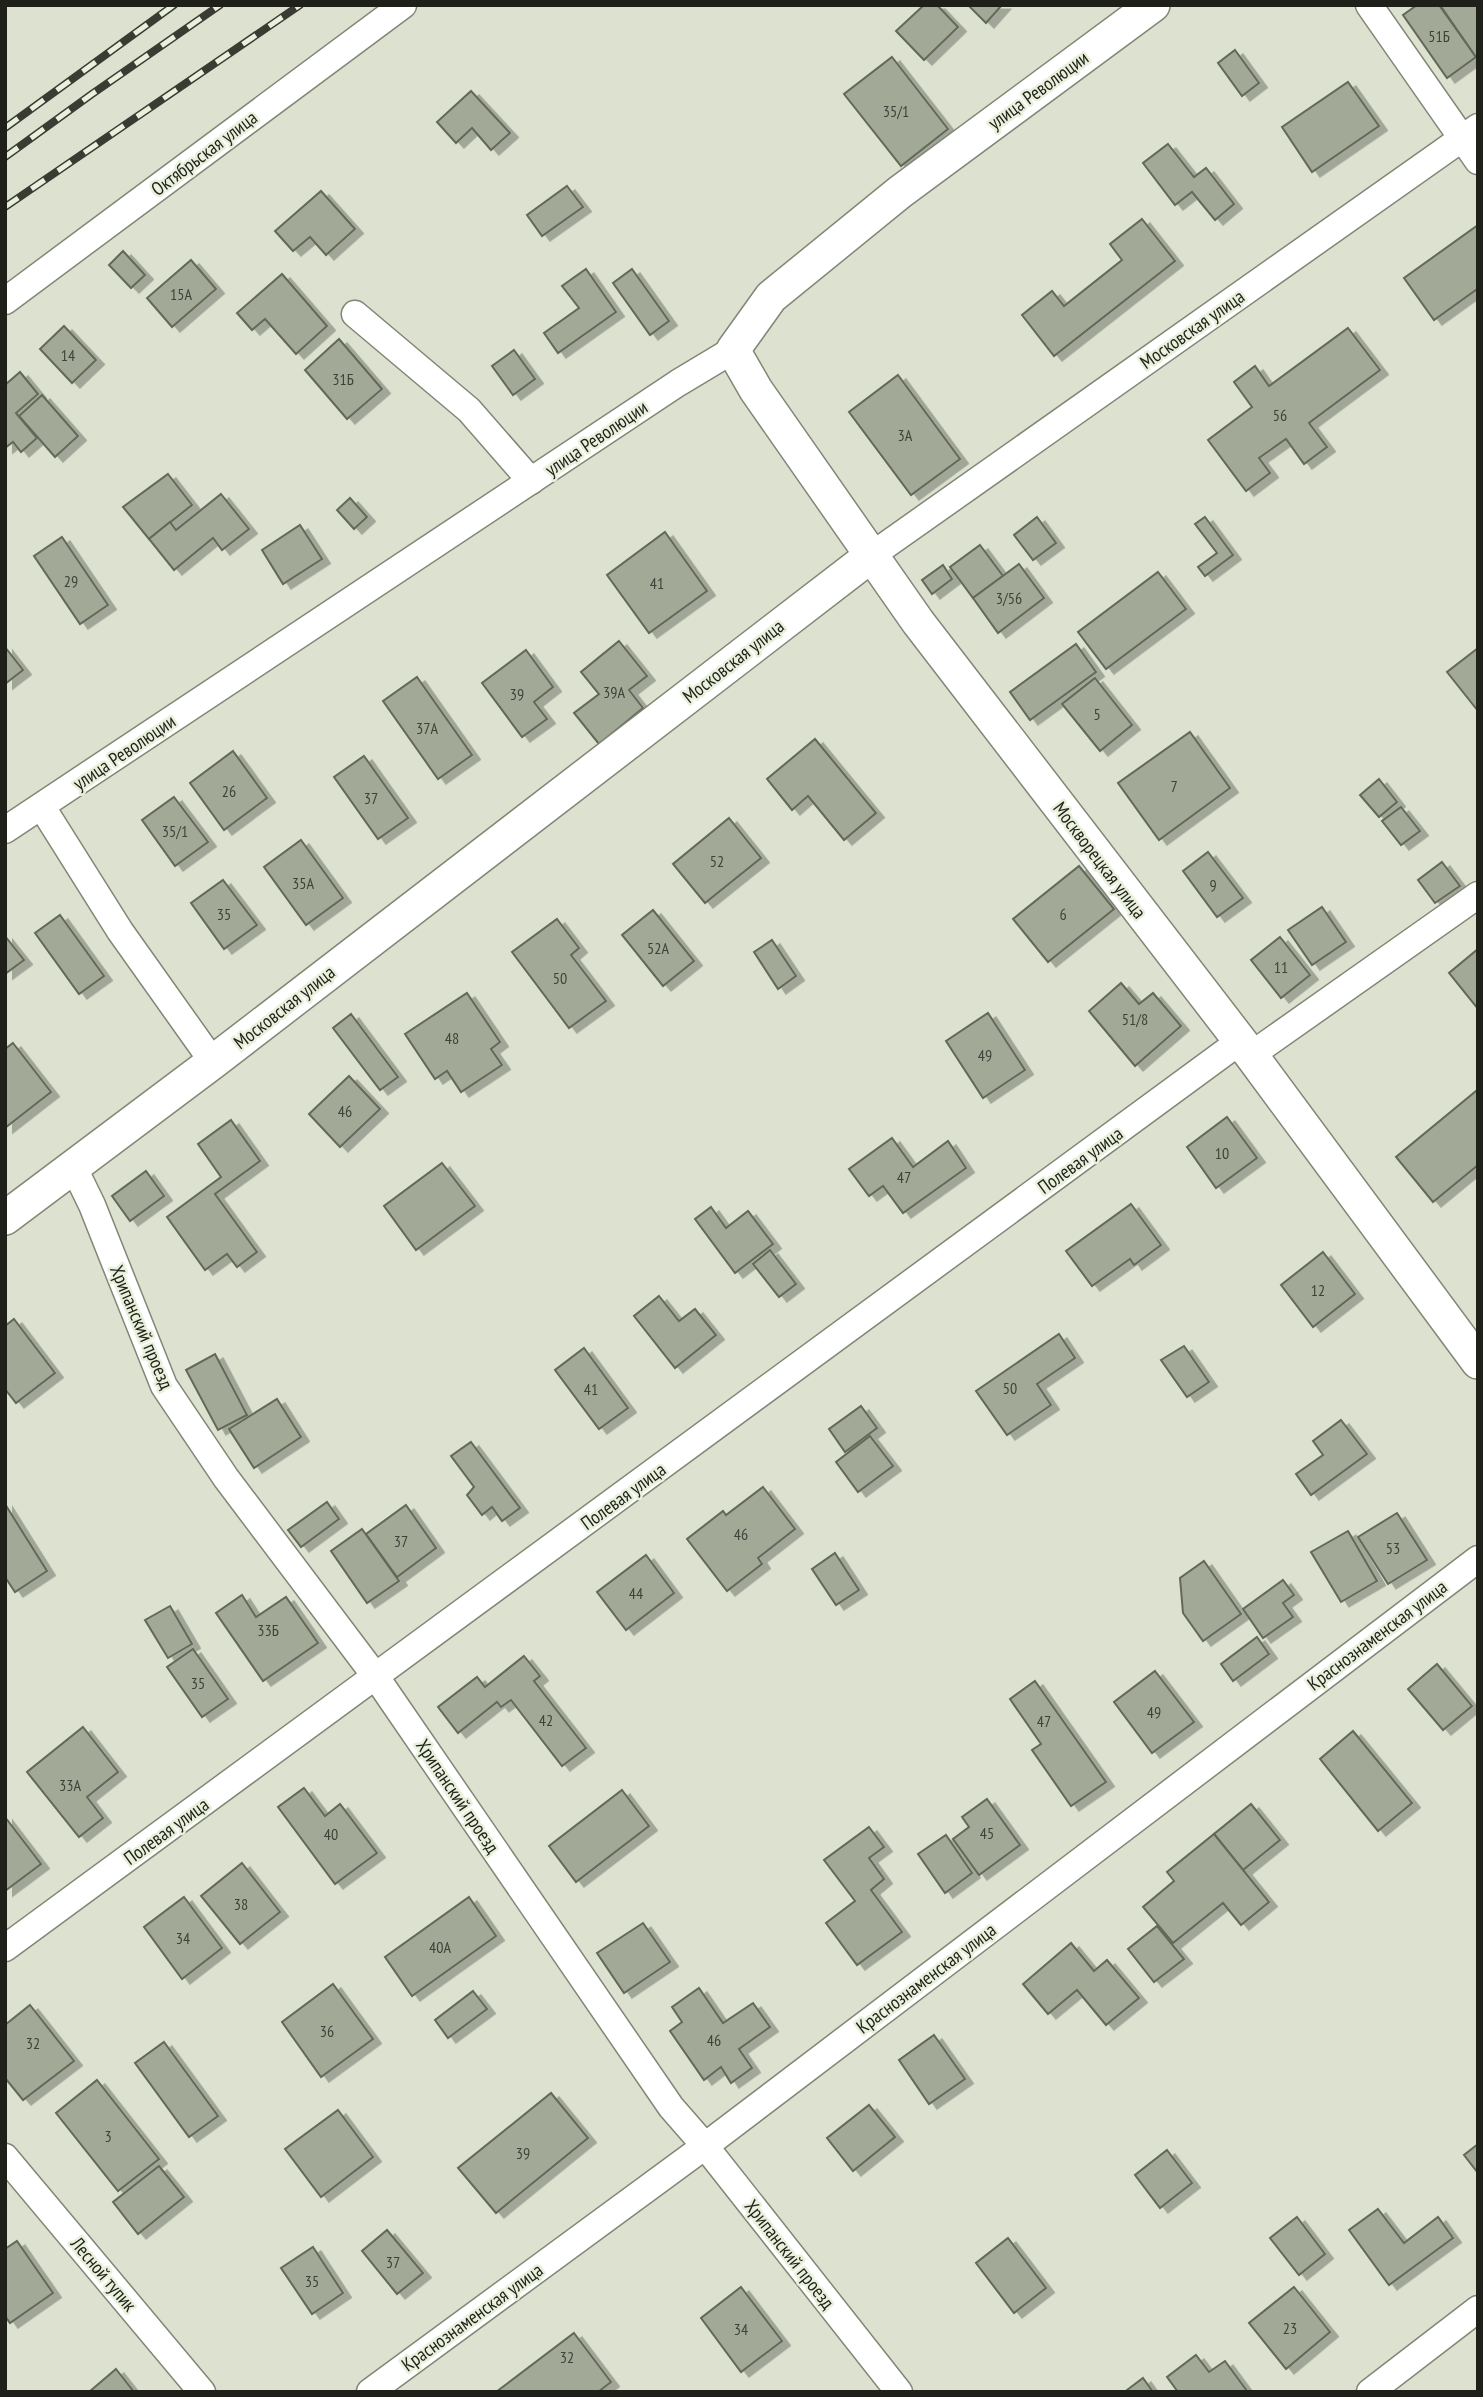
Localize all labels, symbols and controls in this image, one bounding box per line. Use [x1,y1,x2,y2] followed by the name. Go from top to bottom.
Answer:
[1428,26,1450,46] house number: 51Б
[983,45,1093,135] street label: улица Революции
[883,101,909,121] house number: 35/1
[146,105,262,201] street label: Октябрьская улица
[170,284,192,304] house number: 15А
[1135,284,1249,374] street label: Московская улица
[61,345,75,365] house number: 14
[332,369,354,389] house number: 31Б
[540,395,652,481] street label: улица Революции
[1273,405,1287,425] house number: 56
[898,425,913,445] house number: 3А
[64,571,78,591] house number: 29
[650,573,664,593] house number: 41
[996,588,1022,608] house number: 3/56
[677,614,789,708] street label: Московская улица
[603,682,625,702] house number: 39А
[510,684,524,704] house number: 39
[1093,704,1101,724] house number: 5
[68,709,180,795] street label: улица Революции
[416,718,438,738] house number: 37А
[1170,776,1178,796] house number: 7
[222,781,236,801] house number: 26
[364,788,378,808] house number: 37
[1048,797,1152,923] street label: Москворецкая улица
[162,821,188,841] house number: 35/1
[710,851,724,871] house number: 52
[292,873,314,893] house number: 35А
[1209,875,1217,895] house number: 9
[217,904,231,924] house number: 35
[1059,904,1067,924] house number: 6
[647,938,669,958] house number: 52А
[1274,957,1288,977] house number: 11
[228,960,340,1054] street label: Московская улица
[553,968,567,988] house number: 50
[1122,1009,1148,1029] house number: 51/8
[445,1028,459,1048] house number: 48
[978,1045,992,1065] house number: 49
[338,1101,352,1121] house number: 46
[1033,1121,1127,1199] street label: Полевая улица
[1215,1143,1229,1163] house number: 10
[897,1167,911,1187] house number: 47
[105,1261,179,1393] street label: Хрипанский проезд
[1311,1280,1325,1300] house number: 12
[1003,1378,1017,1398] house number: 50
[584,1379,598,1399] house number: 41
[576,1457,670,1535] street label: Полевая улица
[734,1524,748,1544] house number: 46
[394,1531,408,1551] house number: 37
[1386,1538,1400,1558] house number: 53
[1302,1575,1452,1695] street label: Краснознаменская улица
[629,1583,643,1603] house number: 44
[257,1620,279,1640] house number: 33Б
[191,1673,205,1693] house number: 35
[1147,1702,1161,1722] house number: 49
[539,1710,553,1730] house number: 42
[1037,1711,1051,1731] house number: 47
[411,1734,505,1858] street label: Хрипанский проезд
[59,1775,81,1795] house number: 33А
[119,1792,213,1870] street label: Полевая улица
[980,1823,994,1843] house number: 45
[324,1824,338,1844] house number: 40
[234,1894,248,1914] house number: 38
[851,1918,1001,2038] street label: Краснознаменская улица
[176,1928,190,1948] house number: 34
[429,1937,451,1957] house number: 40А
[320,2021,334,2041] house number: 36
[707,2030,721,2050] house number: 46
[26,2033,40,2053] house number: 32
[104,2126,112,2146] house number: 3
[516,2143,530,2163] house number: 39
[740,2194,841,2314] street label: Хрипанский проезд
[65,2231,142,2317] street label: Лесной тупик
[386,2252,400,2272] house number: 37
[397,2258,547,2376] street label: Краснознаменская улица
[305,2271,319,2291] house number: 35
[1283,2318,1297,2338] house number: 23
[734,2319,748,2339] house number: 34
[560,2347,574,2367] house number: 32

